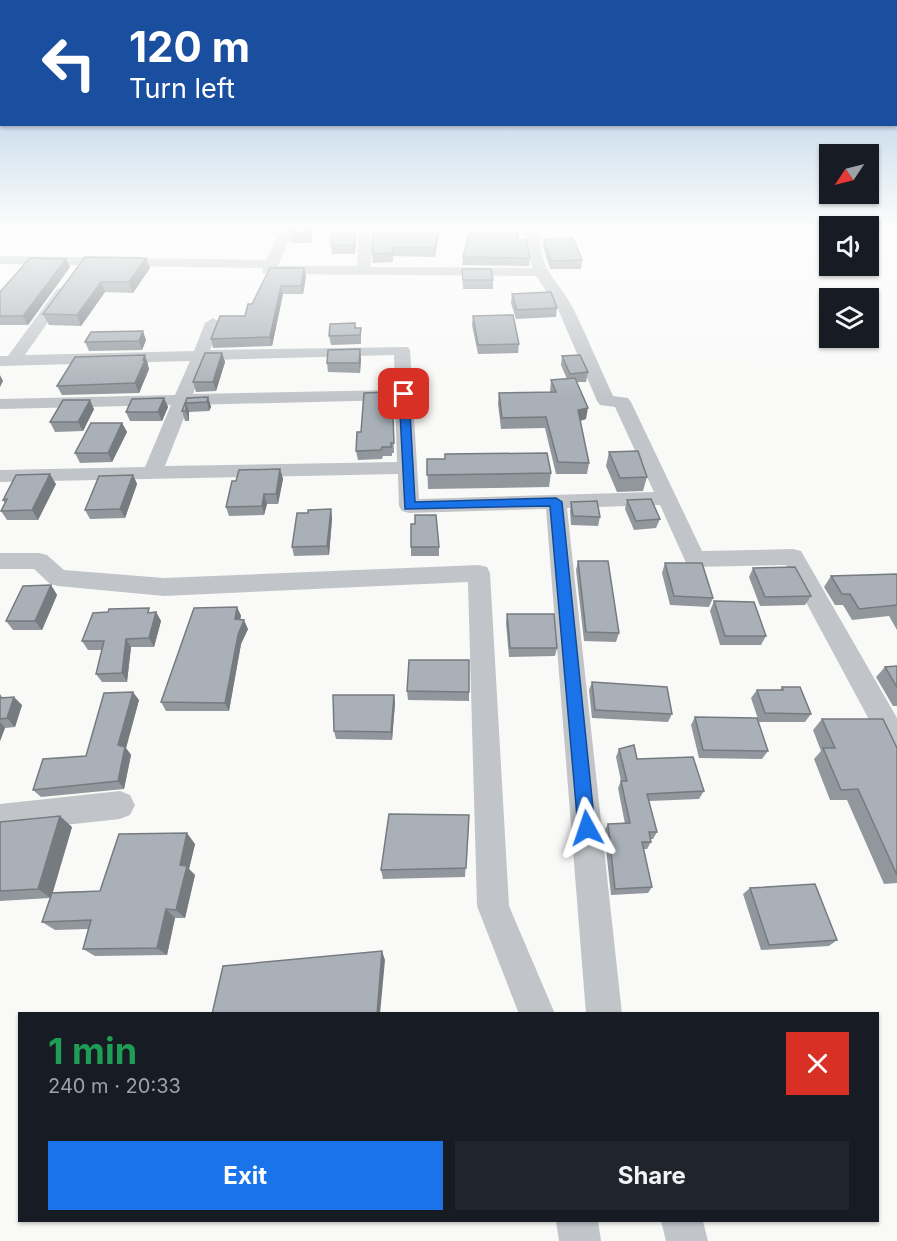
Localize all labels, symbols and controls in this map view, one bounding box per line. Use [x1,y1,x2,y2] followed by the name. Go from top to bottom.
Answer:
[129,21,250,72] text: 120 m
[30,24,108,102] icon: left
[129,72,235,105] text: Turn left
[819,144,879,204] north arrow
[819,144,879,348] map controls
[819,216,879,276] button: sound
[819,288,879,348] button: layers
[378,368,429,419] pin
[387,377,420,410] icon: arrive
[555,796,619,860] position arrow
[48,1029,137,1073] text: 1 min
[786,1032,849,1095] button: close
[48,1074,181,1098] text: 240 m · 20:33
[48,1141,443,1210] button: Exit
[455,1141,849,1210] button: Share

